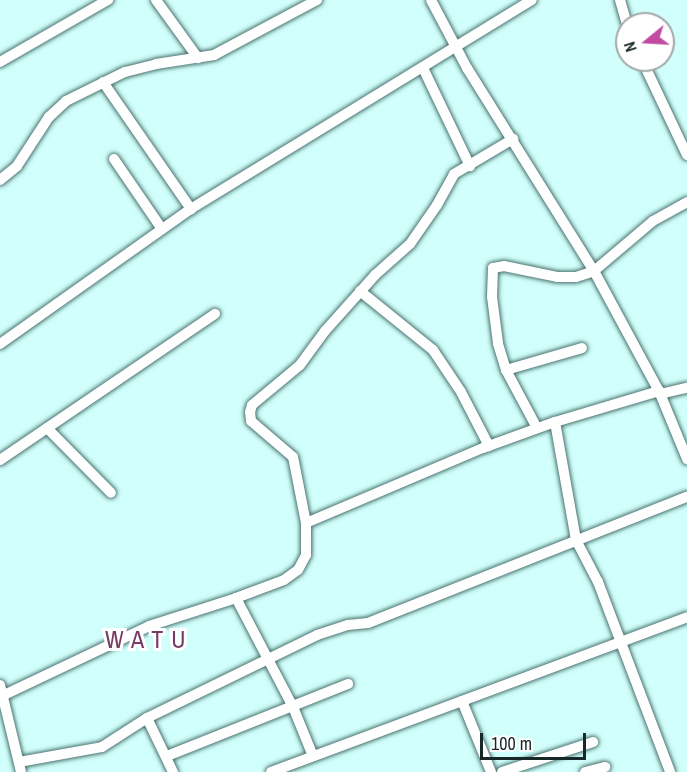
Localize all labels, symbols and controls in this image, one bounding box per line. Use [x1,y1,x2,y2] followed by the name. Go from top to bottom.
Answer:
[615,12,675,72] north arrow
[618,39,642,55] text: N
[104,626,188,654] district label: W A T U
[483,721,590,759] scale bar
[491,731,532,756] text: 100 m

